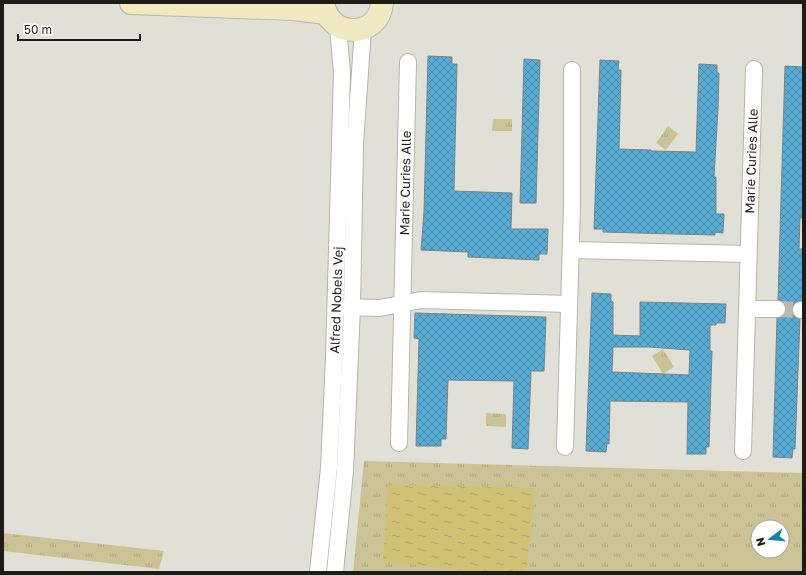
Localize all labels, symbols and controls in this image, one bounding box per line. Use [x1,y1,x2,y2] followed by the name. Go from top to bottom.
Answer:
[18,16,140,42] scale bar
[24,22,52,37] text: 50 m
[741,108,761,214] street label: Marie Curies Alle
[396,130,414,236] street label: Marie Curies Alle
[326,246,346,354] street label: Alfred Nobels Vej
[750,519,790,559] north arrow
[753,536,767,548] text: N

